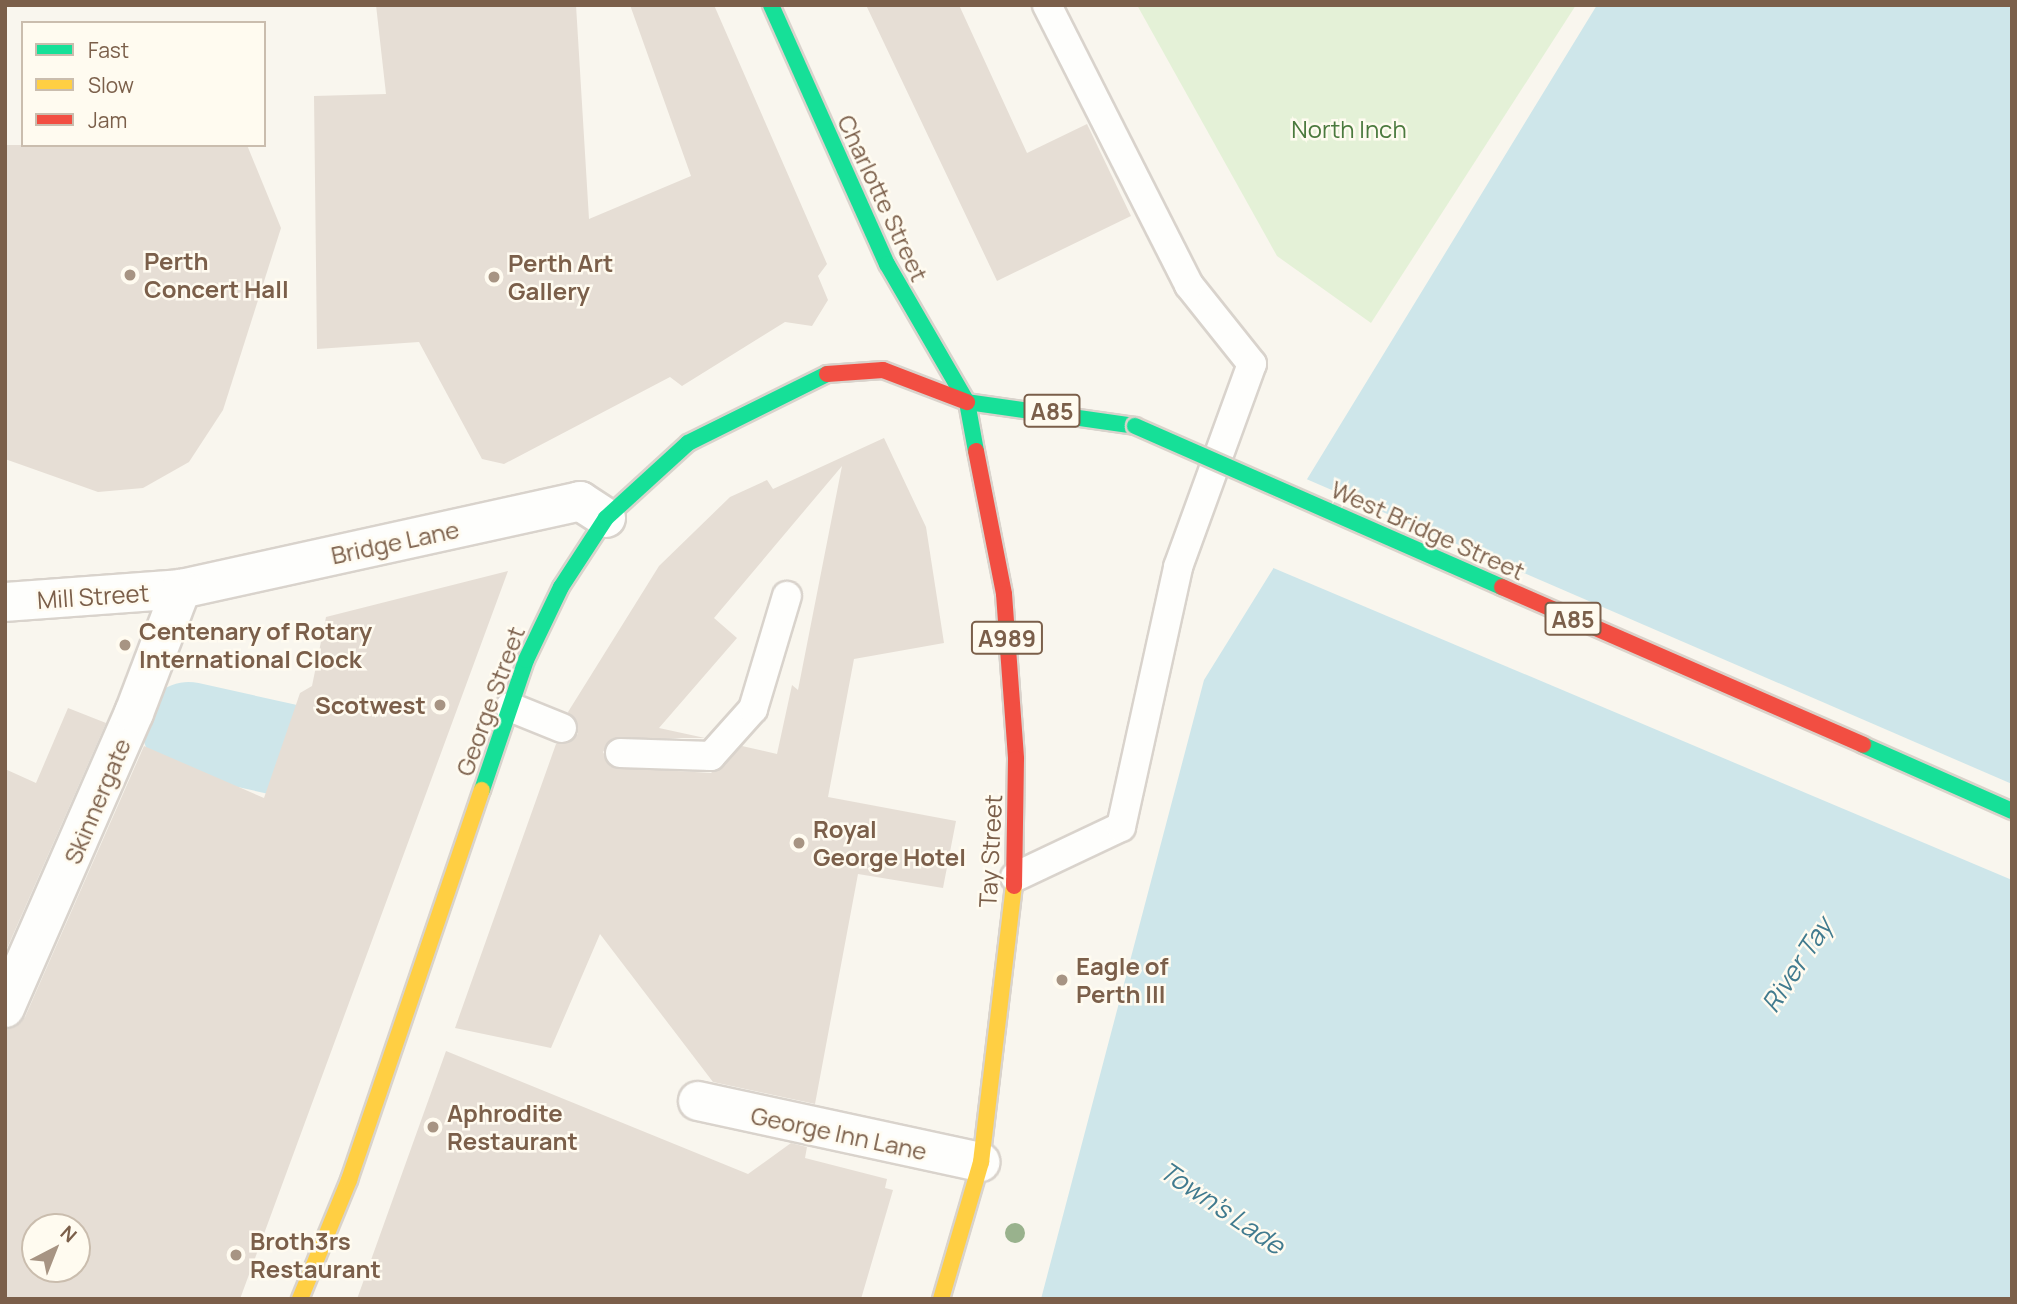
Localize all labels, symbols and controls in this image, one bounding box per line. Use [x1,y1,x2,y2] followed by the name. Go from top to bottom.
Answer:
[21,21,266,147] legend
[88,36,129,64] text: Fast
[88,71,134,99] text: Slow
[88,106,127,134] text: Jam
[832,110,934,286] street label: Charlotte Street
[1291,115,1407,143] park label: North Inch
[144,247,289,303] place label: Perth Concert Hall
[508,249,613,305] place label: Perth Art Gallery
[122,267,138,283] marker: Perth Concert Hall
[486,269,502,285] marker: Perth Art Gallery
[1022,392,1082,430] road number: A85
[1327,474,1529,586] street label: West Bridge Street
[328,514,462,570] street label: Bridge Lane
[36,578,150,614] street label: Mill Street
[1543,600,1603,638] road number: A85
[139,617,372,673] place label: Centenary of Rotary International Clock
[970,618,1044,658] road number: A989
[450,622,530,780] street label: George Street
[117,637,133,653] marker: Centenary of Rotary International Clock
[315,691,426,719] place label: Scotwest
[432,697,448,713] marker: Scotwest
[58,734,136,868] street label: Skinnergate
[973,794,1007,908] street label: Tay Street
[813,815,966,871] place label: Royal George Hotel
[791,835,807,851] marker: Royal George Hotel
[1755,912,1839,1018] water label: River Tay
[1076,952,1169,1008] place label: Eagle of Perth III
[1054,972,1070,988] marker: Eagle of Perth III
[447,1099,578,1155] place label: Aphrodite Restaurant
[748,1100,930,1166] street label: George Inn Lane
[425,1119,441,1135] marker: Aphrodite Restaurant
[1154,1155,1290,1261] water label: Town's Lade
[21,1213,91,1283] north arrow
[55,1220,82,1248] text: N
[250,1227,381,1283] place label: Broth3rs Restaurant
[228,1247,244,1263] marker: Broth3rs Restaurant

